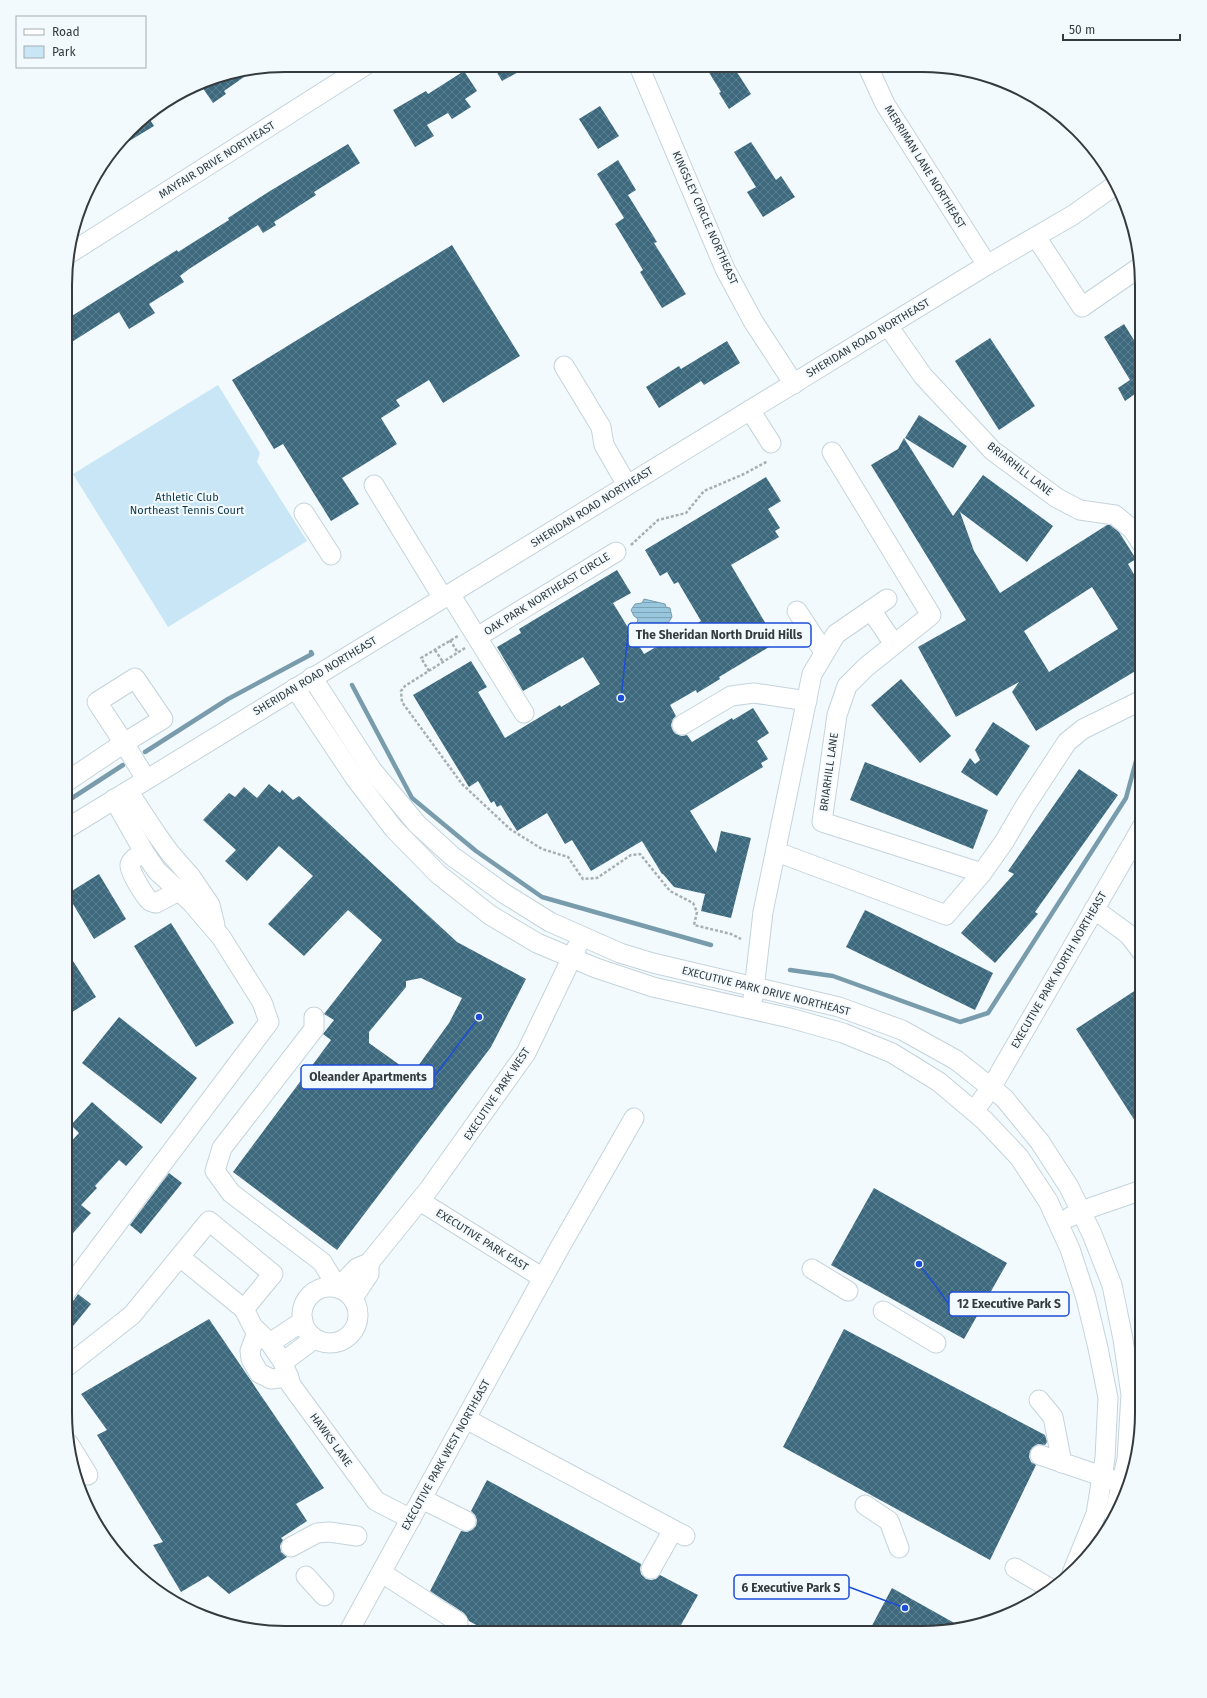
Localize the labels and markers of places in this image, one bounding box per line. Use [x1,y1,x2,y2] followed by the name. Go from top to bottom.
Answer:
[628,623,811,647] callout: The Sheridan North Druid Hills
[301,1065,434,1089] callout: Oleander Apartments
[949,1292,1069,1316] callout: 12 Executive Park S
[734,1575,849,1599] callout: 6 Executive Park S

